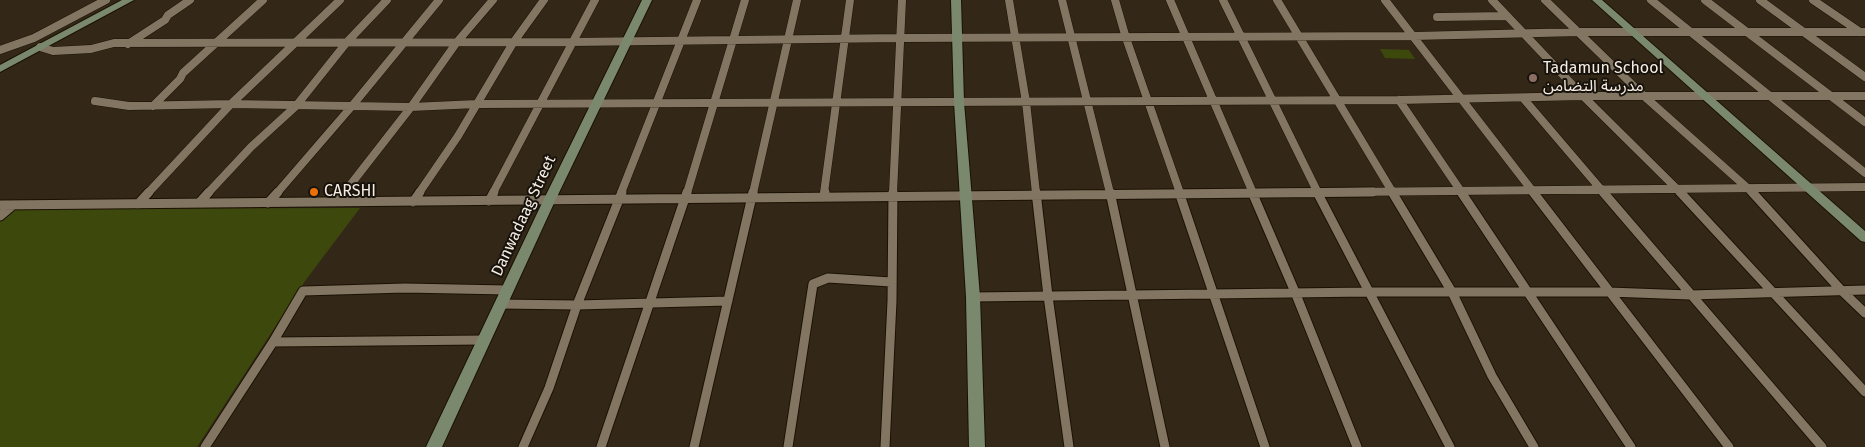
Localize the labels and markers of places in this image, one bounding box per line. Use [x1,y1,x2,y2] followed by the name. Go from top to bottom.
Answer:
[1543,59,1663,97] place label: Tadamun School مدرسة التضامن
[1527,72,1539,84] marker: Tadamun School مدرسة التضامن
[324,182,376,202] place label: CARSHI
[308,186,320,198] marker: CARSHI

